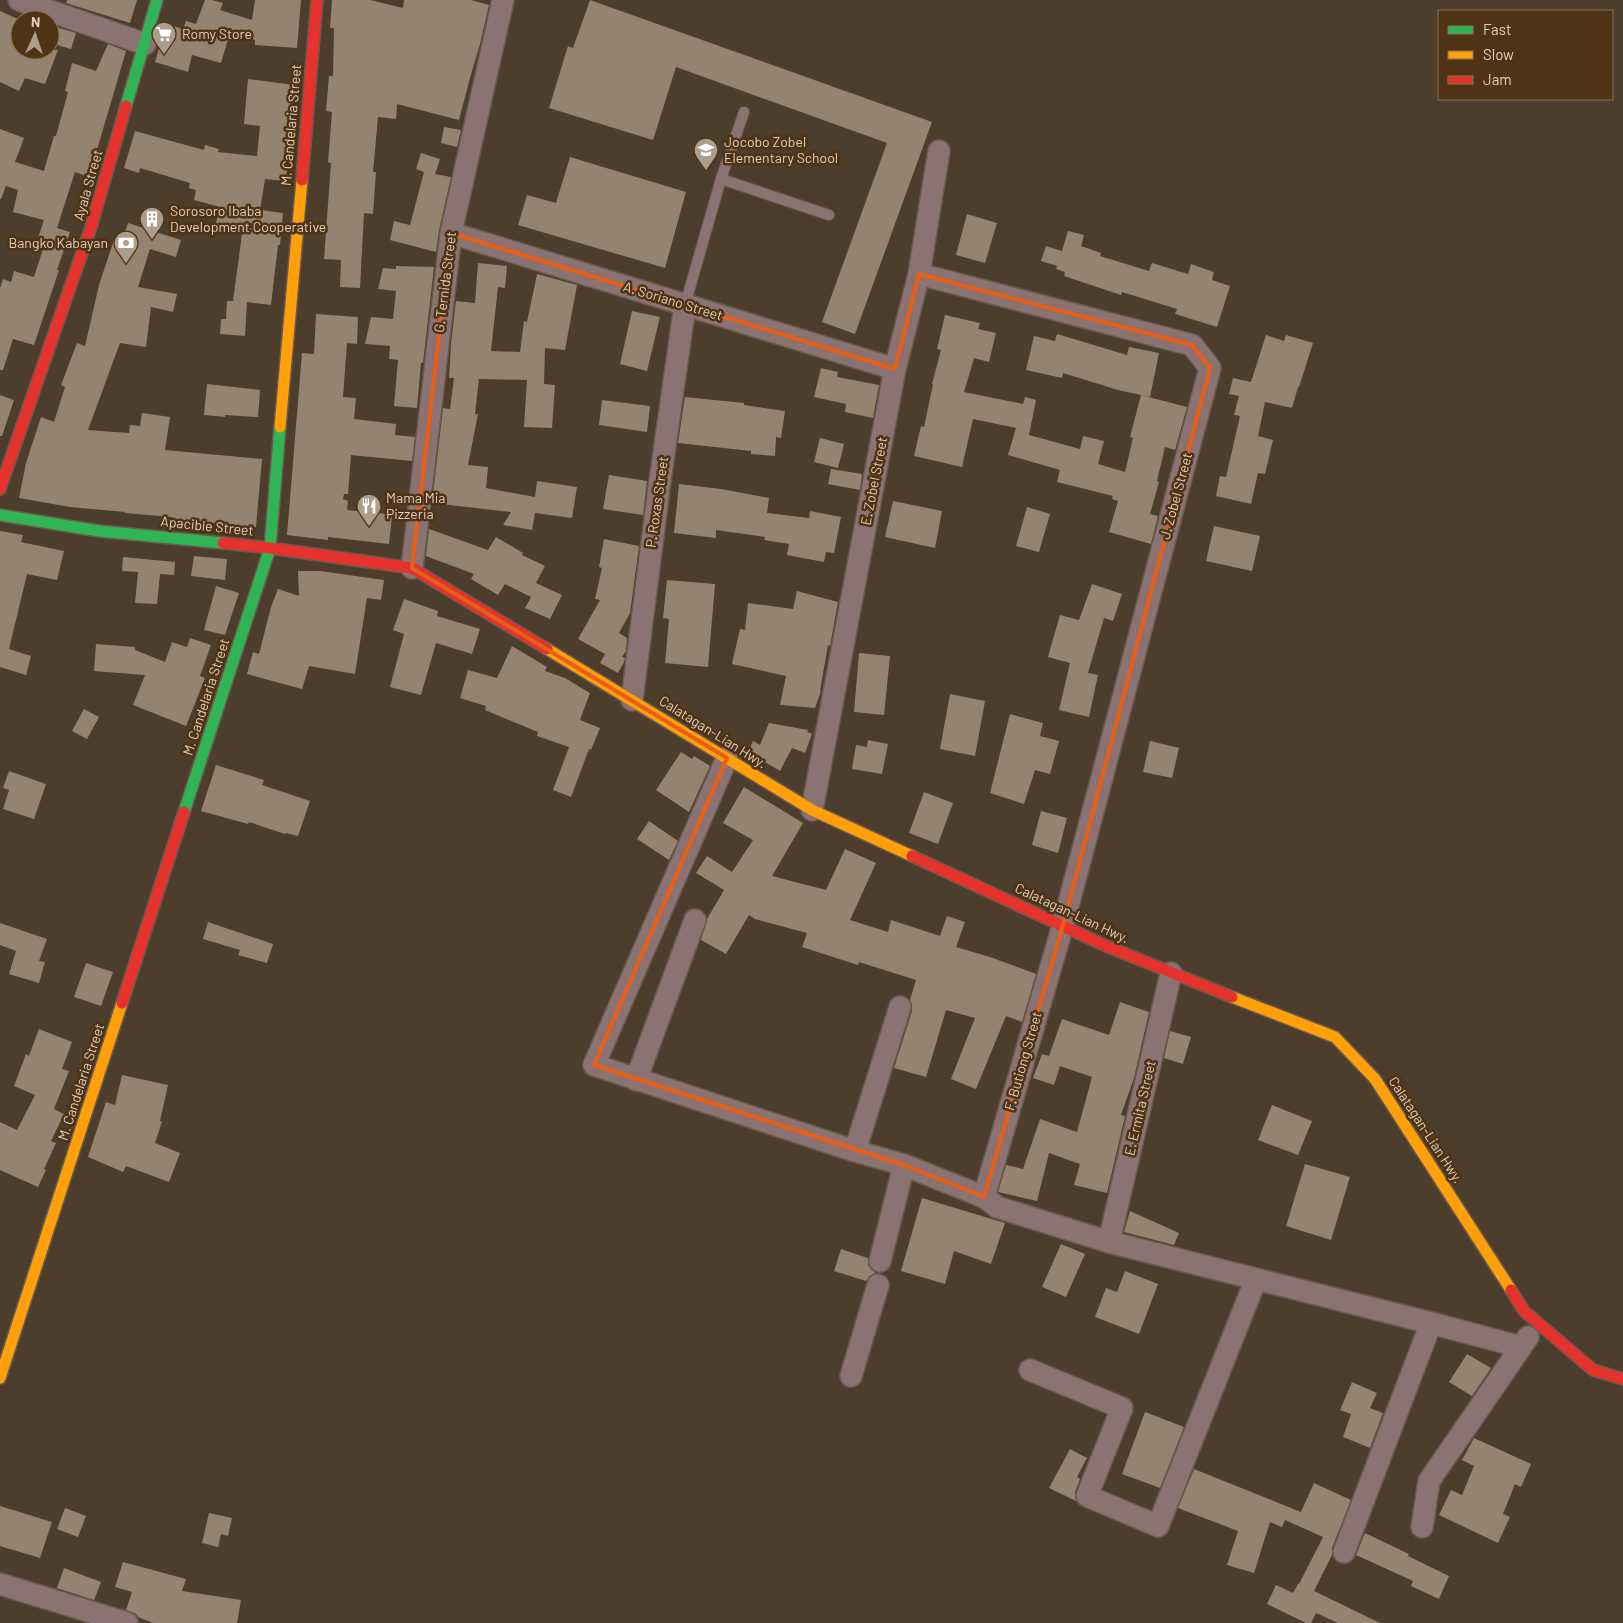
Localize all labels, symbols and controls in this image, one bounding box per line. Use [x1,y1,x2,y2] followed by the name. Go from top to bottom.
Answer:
[10,10,60,60] north arrow
[1438,10,1613,100] legend
[31,13,41,30] text: N
[1483,20,1511,38] text: Fast
[151,21,177,55] supermarket icon: Romy Store
[182,25,252,42] place label: Romy Store
[1483,45,1514,63] text: Slow
[277,63,304,186] street label: M. Candelaria Street
[1483,70,1512,88] text: Jam
[724,133,838,166] place label: Jocobo Zobel Elementary School
[693,137,719,171] school or university icon: Jocobo Zobel Elementary School
[69,147,106,222] street label: Ayala Street
[170,202,326,235] place label: Sorosoro Ibaba Development Cooperative
[139,206,165,240] building icon: Sorosoro Ibaba Development Cooperative
[113,230,139,264] bank icon: Bangko Kabayan
[430,230,459,333] street label: G. Ternida Street
[9,234,108,251] place label: Bangko Kabayan
[621,277,725,324] street label: A. Soriano Street
[857,435,890,527] street label: E. Zobel Street
[1156,451,1195,541] street label: J. Zobel Street
[642,455,671,549] street label: P. Roxas Street
[386,489,445,522] place label: Mama Mia Pizzeria
[356,493,382,527] restaurant icon: Mama Mia Pizzeria
[160,512,254,539] street label: Apacible Street
[179,636,232,758] street label: M. Candelaria Street
[656,692,770,772] street label: Calatagan-Lian Hwy.
[1013,879,1132,946] street label: Calatagan-Lian Hwy.
[1000,1009,1045,1112] street label: F. Butiong Street
[54,1021,107,1143] street label: M. Candelaria Street
[1120,1059,1159,1157] street label: E. Ermita Street
[1386,1073,1467,1186] street label: Calatagan-Lian Hwy.

